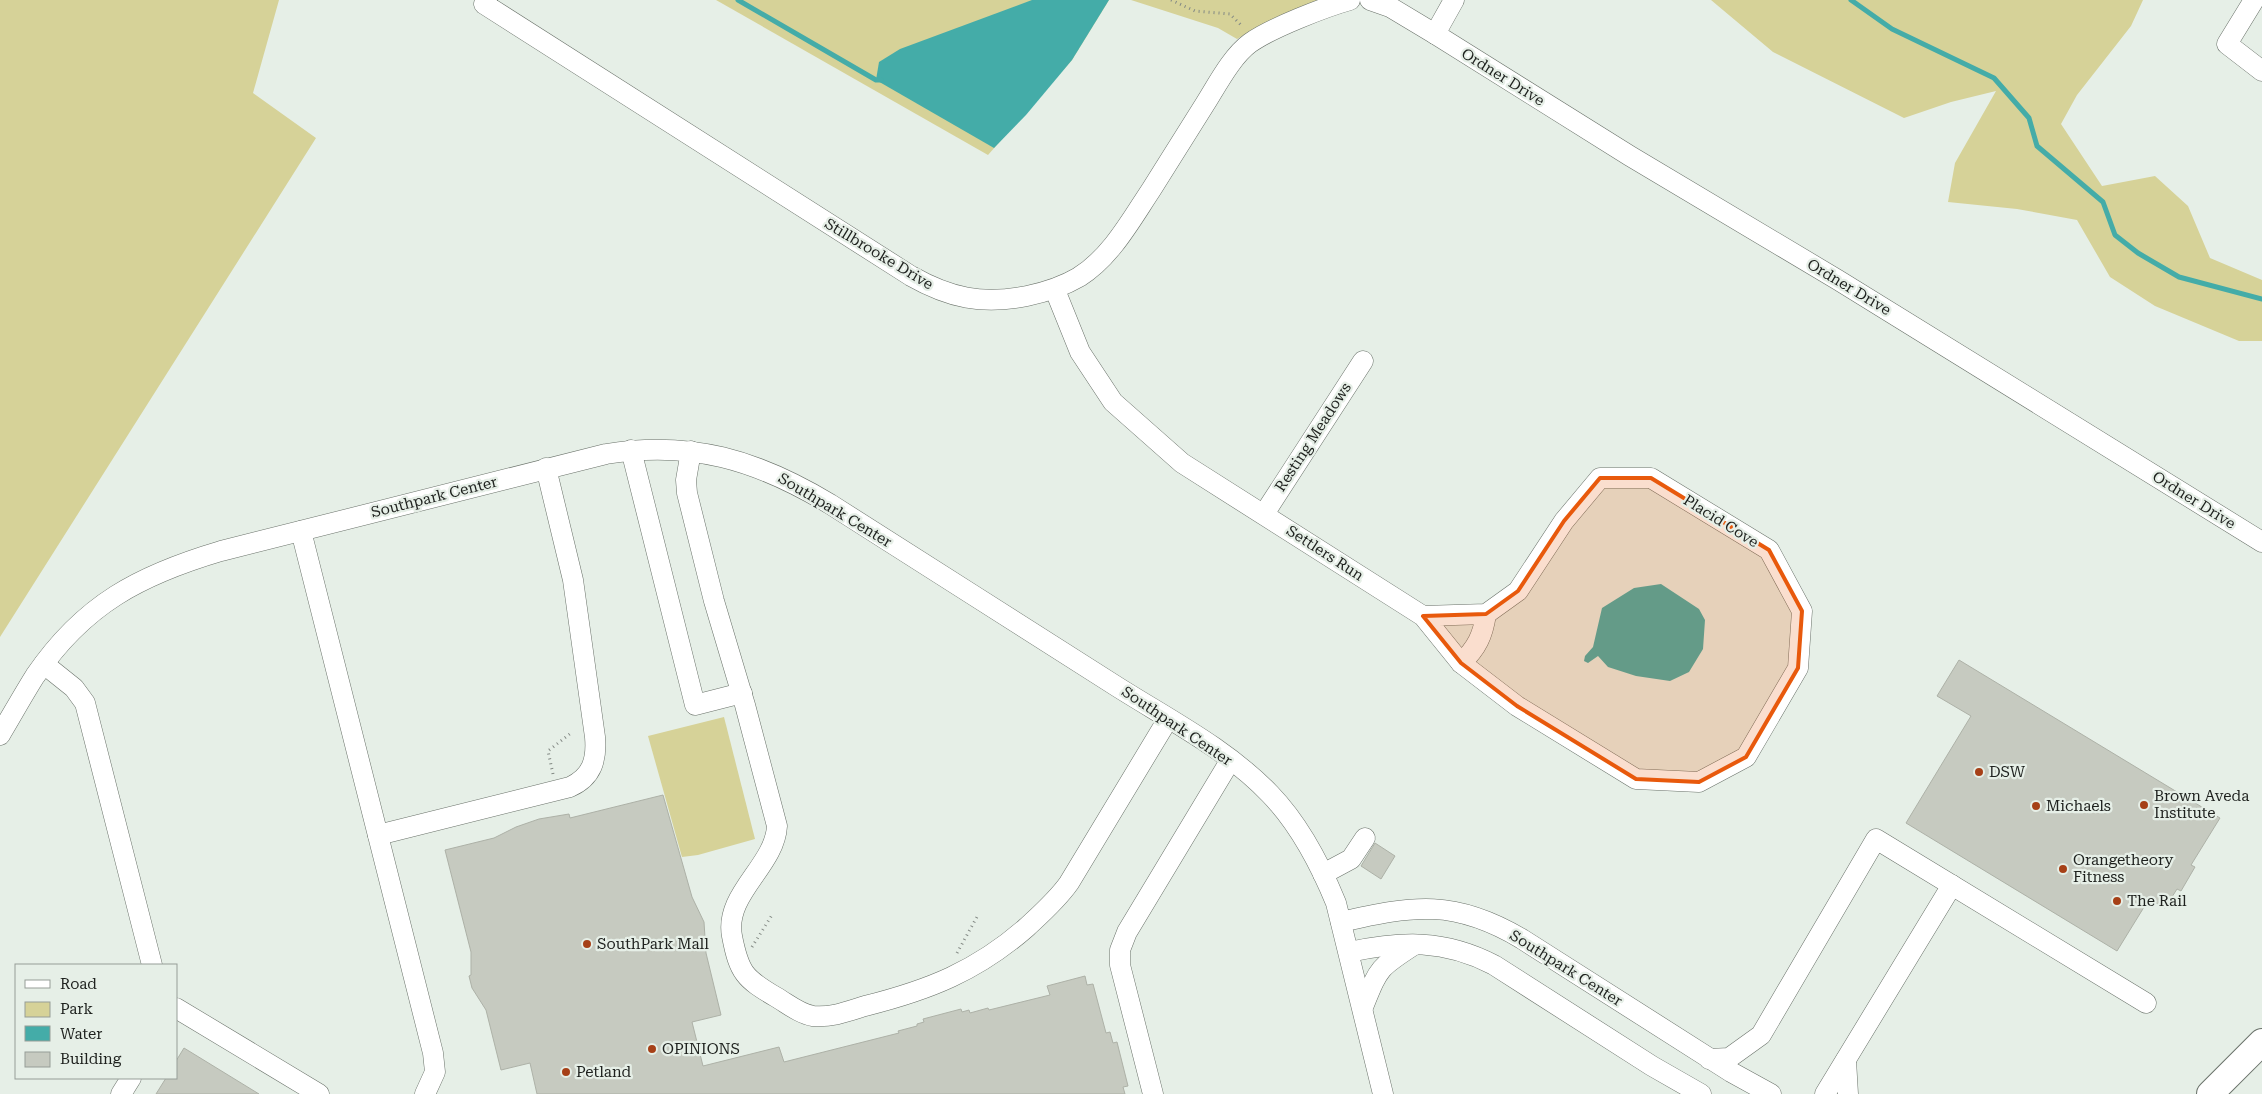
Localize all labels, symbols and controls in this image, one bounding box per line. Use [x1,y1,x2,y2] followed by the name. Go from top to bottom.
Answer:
[1458,44,1548,110] street label: Ordner Drive
[822,215,936,293] street label: Stillbrooke Drive
[1804,255,1894,319] street label: Ordner Drive
[1271,379,1355,495] street label: Resting Meadows
[2149,467,2239,533] street label: Ordner Drive
[775,469,895,551] street label: Southpark Center
[369,473,499,521] street label: Southpark Center
[1680,491,1762,551] street label: Placid Cove
[1283,521,1367,585] street label: Settlers Run
[1118,682,1236,770] street label: Southpark Center
[1989,763,2026,781] place label: DSW
[1973,766,1985,778] marker: DSW
[2154,787,2249,822] place label: Brown Aveda Institute
[2046,797,2111,815] place label: Michaels
[2138,799,2150,811] marker: Brown Aveda Institute
[2030,800,2042,812] marker: Michaels
[2073,851,2173,886] place label: Orangetheory Fitness
[2057,863,2069,875] marker: Orangetheory Fitness
[2127,892,2187,910] place label: The Rail
[2111,895,2123,907] marker: The Rail
[1506,926,1626,1010] street label: Southpark Center
[597,935,709,953] place label: SouthPark Mall
[581,938,593,950] marker: SouthPark Mall
[15,964,178,1079] legend
[60,975,97,993] text: Road
[60,1000,94,1018] text: Park
[60,1025,102,1043] text: Water
[662,1040,740,1058] place label: OPINIONS
[646,1043,658,1055] marker: OPINIONS
[60,1050,122,1068] text: Building
[576,1063,632,1081] place label: Petland
[560,1066,572,1078] marker: Petland

